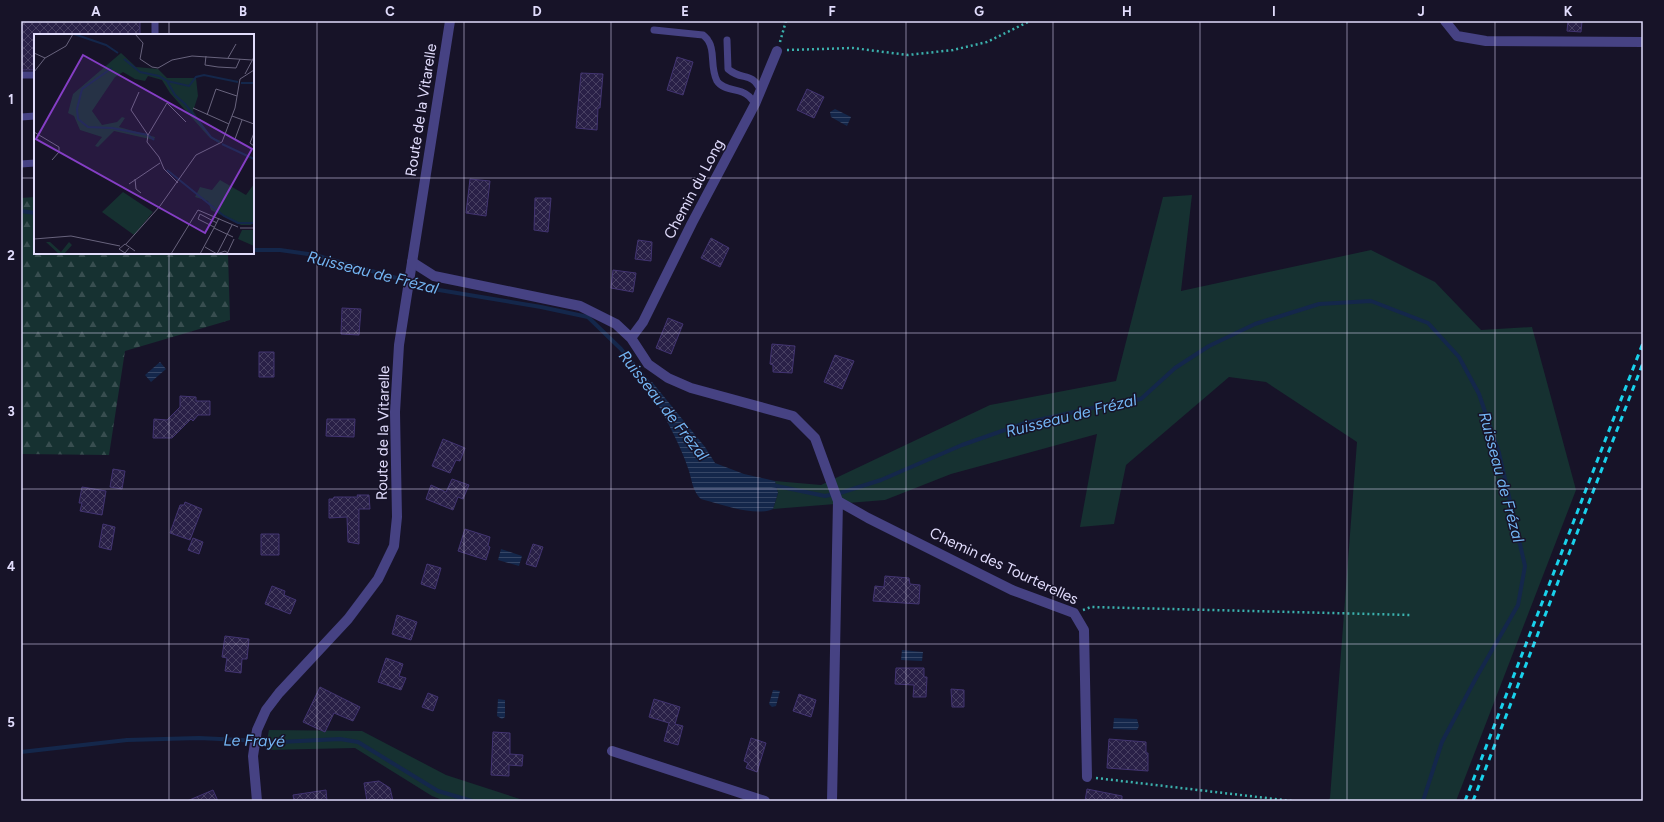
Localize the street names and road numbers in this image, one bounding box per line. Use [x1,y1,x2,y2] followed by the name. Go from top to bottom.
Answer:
[402,42,440,178] street label: Route de la Vitarelle
[660,136,728,242] street label: Chemin du Long
[373,366,393,500] street label: Route de la Vitarelle
[927,524,1081,608] street label: Chemin des Tourterelles

